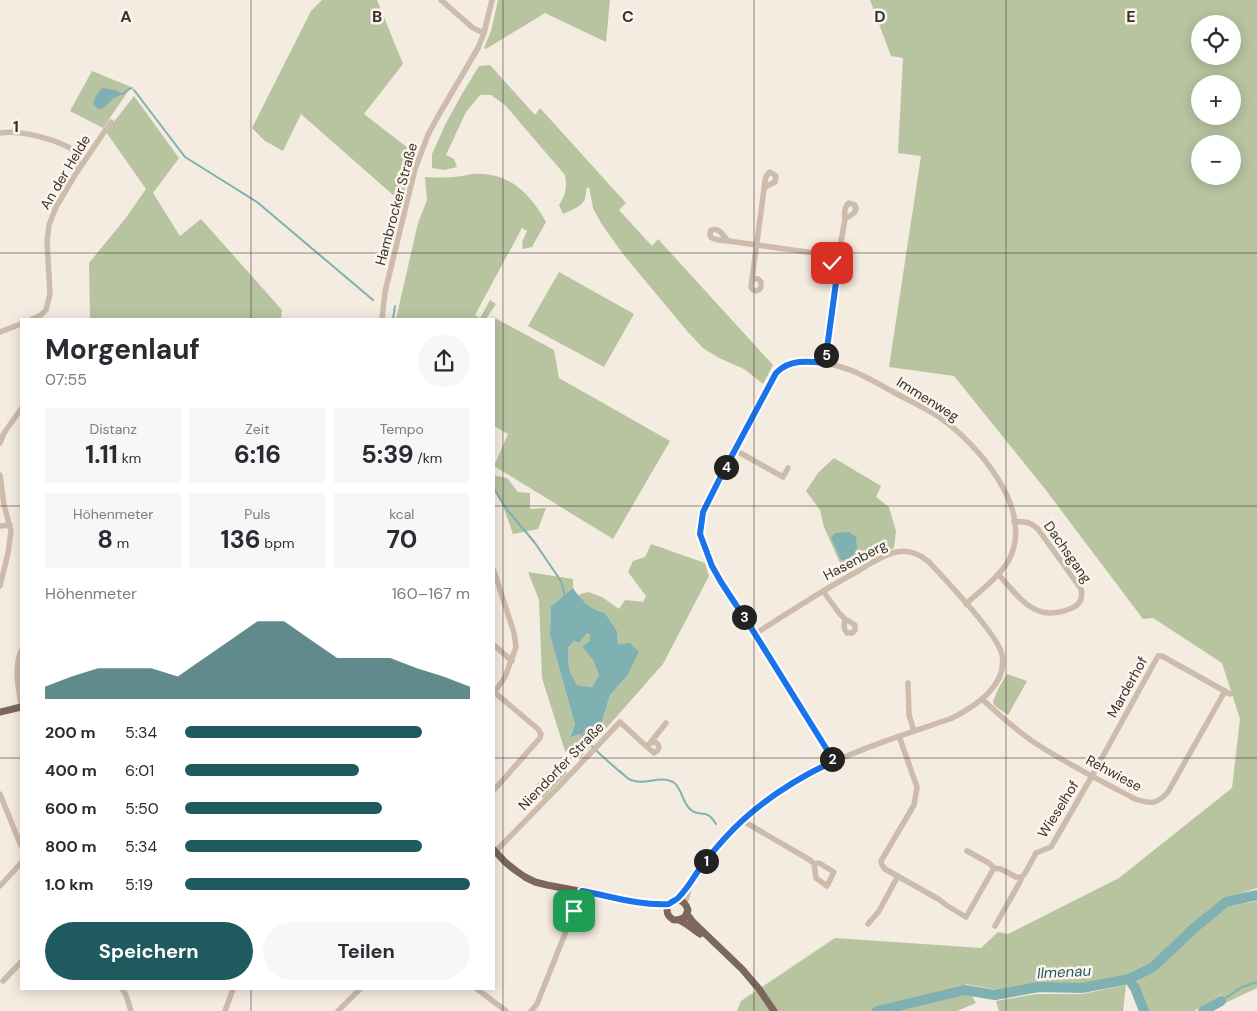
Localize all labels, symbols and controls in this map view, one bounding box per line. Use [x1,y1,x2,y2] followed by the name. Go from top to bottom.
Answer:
[120,6,132,27] text: A
[372,6,382,27] text: B
[622,6,634,27] text: C
[874,6,886,27] text: D
[1126,6,1136,27] text: E
[1191,15,1241,185] map controls
[1191,15,1241,65] button: locate
[1191,75,1241,125] button: +
[13,116,19,137] text: 1
[36,131,94,213] street label: An der Helde
[1191,135,1241,185] button: −
[371,141,421,267] street label: Hambrocker Straße
[811,242,853,284] pin
[818,249,846,277] icon: check
[45,331,200,368] text: Morgenlauf
[418,335,470,387] button: share
[814,342,838,368] pin: 5
[822,346,831,364] text: 5
[45,369,87,390] text: 07:55
[893,373,963,425] street label: Immenweg
[90,420,137,438] text: Distanz
[245,420,270,438] text: Zeit
[380,420,424,438] text: Tempo
[85,438,118,471] text: 1.11
[234,438,281,471] text: 6:16
[361,438,414,471] text: 5:39
[118,449,141,467] text: km
[414,449,442,467] text: /km
[714,454,738,480] pin: 4
[722,458,731,476] text: 4
[73,505,153,523] text: Höhenmeter
[244,505,271,523] text: Puls
[389,505,414,523] text: kcal
[1040,518,1096,587] street label: Dachsgang
[97,523,113,556] text: 8
[221,523,261,556] text: 136
[386,523,417,556] text: 70
[113,534,129,552] text: m
[261,534,294,552] text: bpm
[820,536,890,584] street label: Hasenberg
[45,583,137,604] text: Höhenmeter
[392,583,470,604] text: 160–167 m
[732,604,756,630] pin: 3
[740,608,749,626] text: 3
[1103,653,1151,721] street label: Marderhof
[514,718,608,814] street label: Niendorfer Straße
[45,722,96,743] text: 200 m
[125,722,157,743] text: 5:34
[820,746,844,772] pin: 2
[828,750,837,768] text: 2
[1083,751,1145,795] street label: Rehwiese
[45,760,97,781] text: 400 m
[125,760,154,781] text: 6:01
[1033,777,1083,841] street label: Wieselhof
[45,798,97,819] text: 600 m
[125,798,159,819] text: 5:50
[45,836,96,857] text: 800 m
[125,836,157,857] text: 5:34
[694,848,718,874] pin: 1
[704,852,709,870] text: 1
[45,874,94,895] text: 1.0 km
[125,874,153,895] text: 5:19
[553,890,595,932] pin
[560,897,588,925] icon: arrive
[45,922,253,980] button: Speichern
[263,922,470,980] button: Teilen
[1036,961,1092,983] water label: Ilmenau

